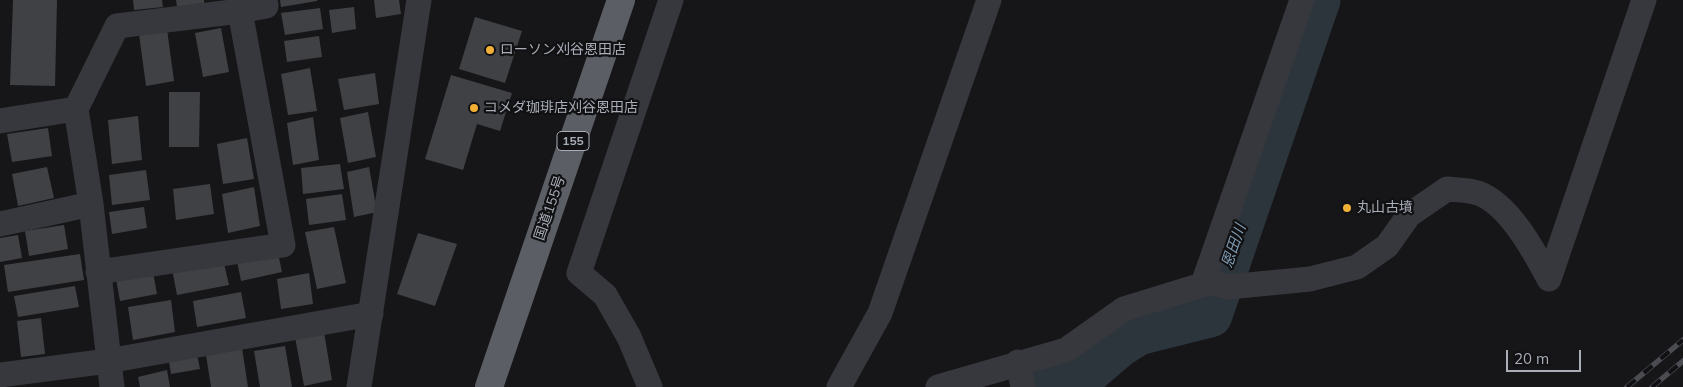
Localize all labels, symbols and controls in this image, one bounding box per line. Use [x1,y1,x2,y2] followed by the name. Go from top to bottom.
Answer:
[500,42,626,58] place label: ローソン刈谷恩田店
[484,44,496,56] marker: ローソン刈谷恩田店
[484,100,638,116] place label: コメダ珈琲店刈谷恩田店
[468,102,480,114] marker: コメダ珈琲店刈谷恩田店
[557,132,589,150] road number: 155
[531,173,569,243] street label: 国道155号
[1357,200,1413,216] place label: 丸山古墳
[1341,202,1353,214] marker: 丸山古墳
[1218,222,1250,270] water label: 恩田川
[1508,340,1583,372] scale bar
[1514,349,1549,368] text: 20 m

